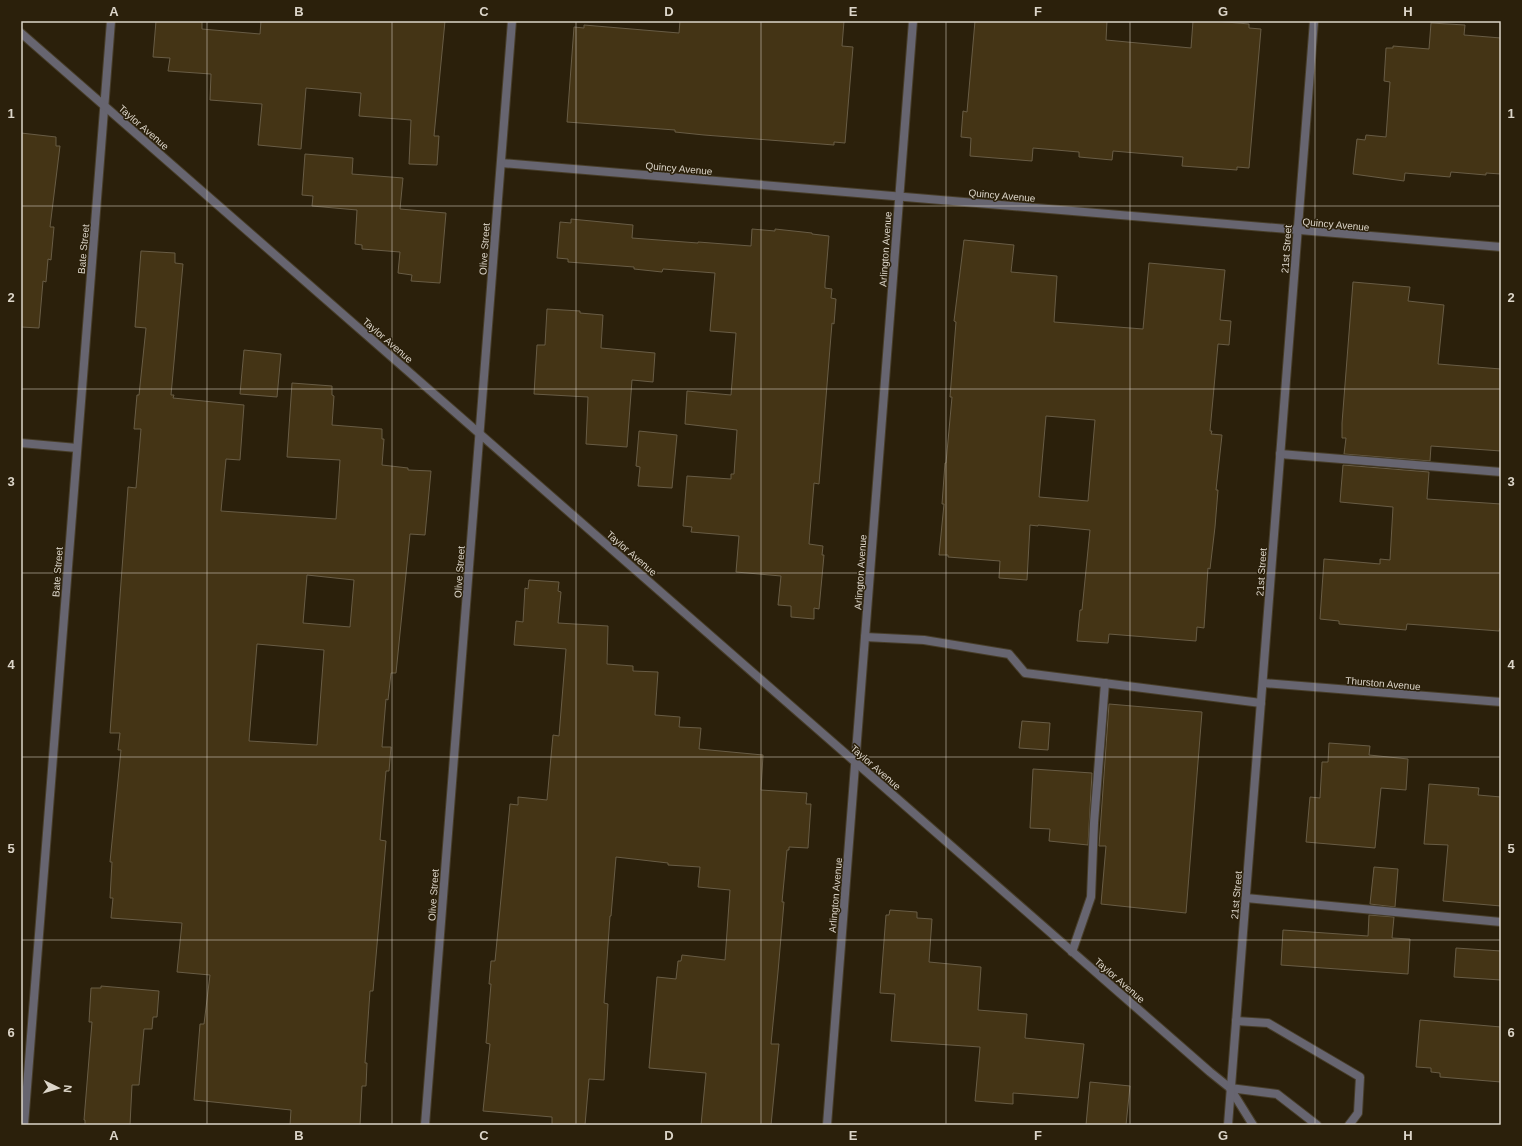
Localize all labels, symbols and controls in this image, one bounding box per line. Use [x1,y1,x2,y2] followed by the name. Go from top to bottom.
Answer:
[109,4,119,19] text: A
[294,4,304,19] text: B
[479,4,489,19] text: C
[664,4,674,19] text: D
[849,4,858,19] text: E
[1034,4,1042,19] text: F
[1218,4,1228,19] text: G
[1403,4,1413,19] text: H
[116,103,171,152] street label: Taylor Avenue
[7,106,15,121] text: 1
[1507,106,1515,121] text: 1
[645,160,713,177] street label: Quincy Avenue
[968,187,1036,204] street label: Quincy Avenue
[877,211,894,287] street label: Arlington Avenue
[1302,216,1370,233] street label: Quincy Avenue
[477,222,492,275] street label: Olive Street
[76,223,91,274] street label: Bate Street
[1279,224,1294,274] street label: 21st Street
[7,290,15,305] text: 2
[1507,290,1515,305] text: 2
[360,316,415,365] street label: Taylor Avenue
[7,474,15,489] text: 3
[1507,474,1515,489] text: 3
[604,529,659,578] street label: Taylor Avenue
[852,534,869,610] street label: Arlington Avenue
[452,545,467,598] street label: Olive Street
[50,546,65,597] street label: Bate Street
[1254,547,1269,597] street label: 21st Street
[7,657,15,672] text: 4
[1507,657,1515,672] text: 4
[1345,675,1421,692] street label: Thurston Avenue
[848,743,903,792] street label: Taylor Avenue
[7,841,15,856] text: 5
[1507,841,1515,856] text: 5
[827,857,844,933] street label: Arlington Avenue
[426,868,441,921] street label: Olive Street
[1229,870,1244,920] street label: 21st Street
[1092,956,1147,1005] street label: Taylor Avenue
[7,1025,15,1040] text: 6
[1507,1025,1515,1040] text: 6
[38,1068,78,1108] north arrow
[62,1084,74,1093] text: N
[109,1128,119,1143] text: A
[294,1128,304,1143] text: B
[479,1128,489,1143] text: C
[664,1128,674,1143] text: D
[849,1128,858,1143] text: E
[1034,1128,1042,1143] text: F
[1218,1128,1228,1143] text: G
[1403,1128,1413,1143] text: H

